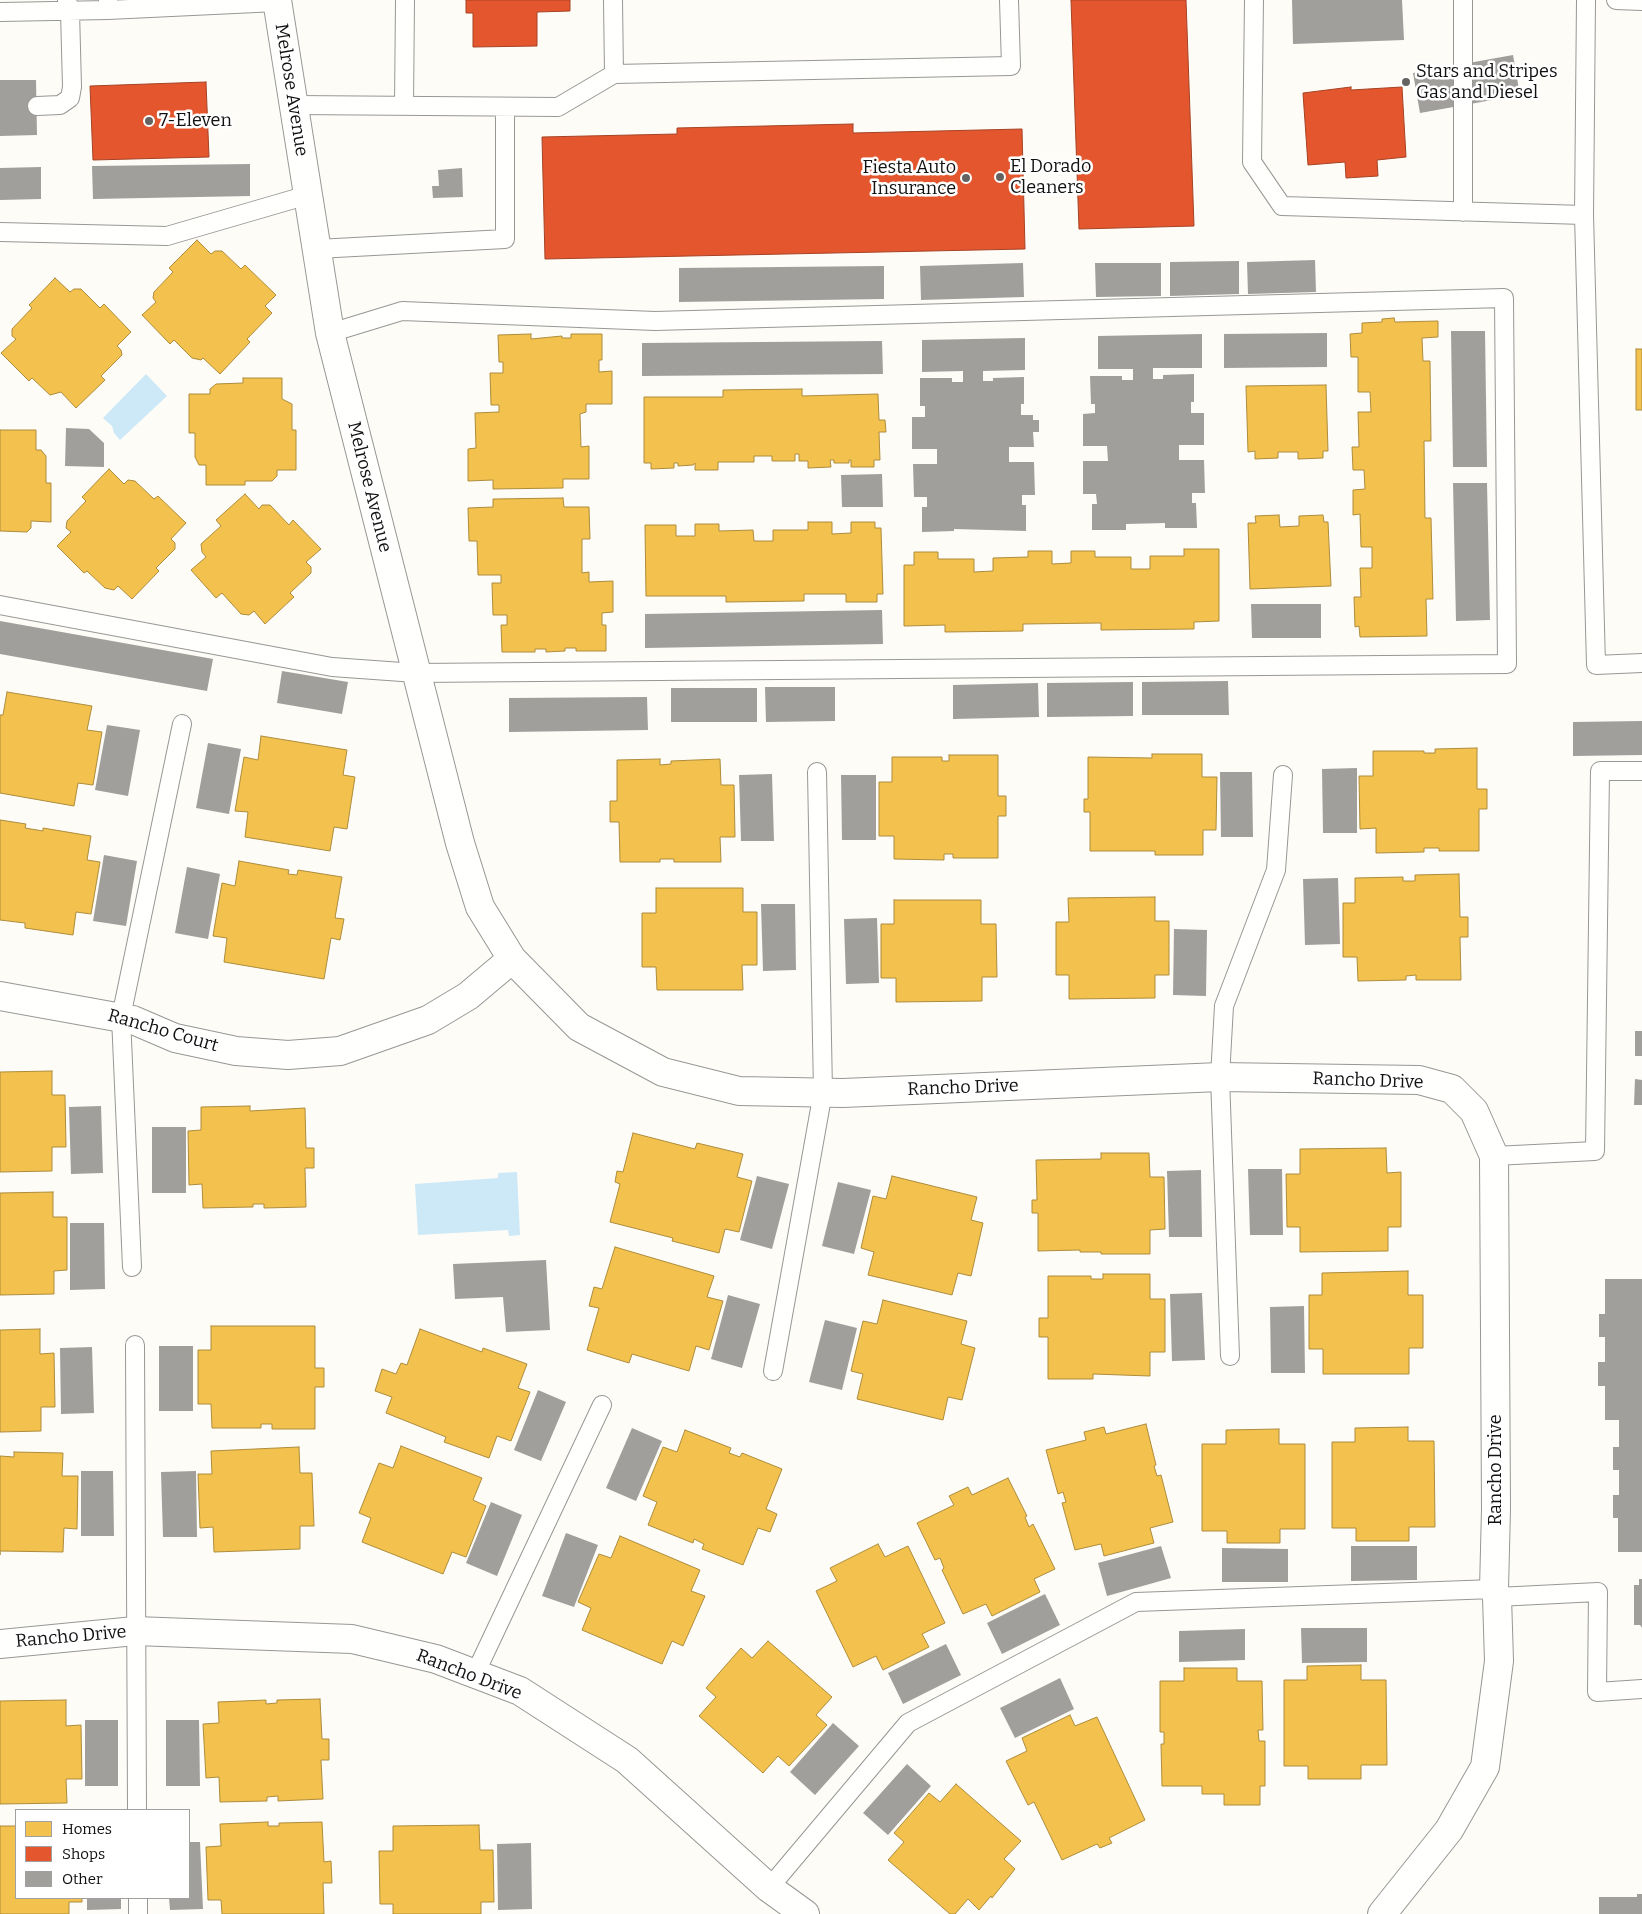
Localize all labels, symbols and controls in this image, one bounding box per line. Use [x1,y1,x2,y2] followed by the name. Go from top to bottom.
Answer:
[270,22,312,158] street label: Melrose Avenue
[1416,61,1558,104] place label: Stars and Stripes Gas and Diesel
[1400,76,1412,88] marker: Stars and Stripes Gas and Diesel
[159,110,232,132] place label: 7-Eleven
[143,115,155,127] marker: 7-Eleven
[1010,156,1091,198] place label: El Dorado Cleaners
[863,157,956,200] place label: Fiesta Auto Insurance
[994,171,1006,183] marker: El Dorado Cleaners
[960,172,972,184] marker: Fiesta Auto Insurance
[342,419,396,555] street label: Melrose Avenue
[105,1005,221,1057] street label: Rancho Court
[1312,1068,1424,1094] street label: Rancho Drive
[907,1075,1019,1101] street label: Rancho Drive
[1485,1414,1507,1526] street label: Rancho Drive
[15,1621,127,1653] street label: Rancho Drive
[413,1645,525,1705] street label: Rancho Drive
[15,1809,190,1899] legend
[62,1820,112,1838] text: Homes
[62,1845,105,1863] text: Shops
[62,1870,103,1888] text: Other

